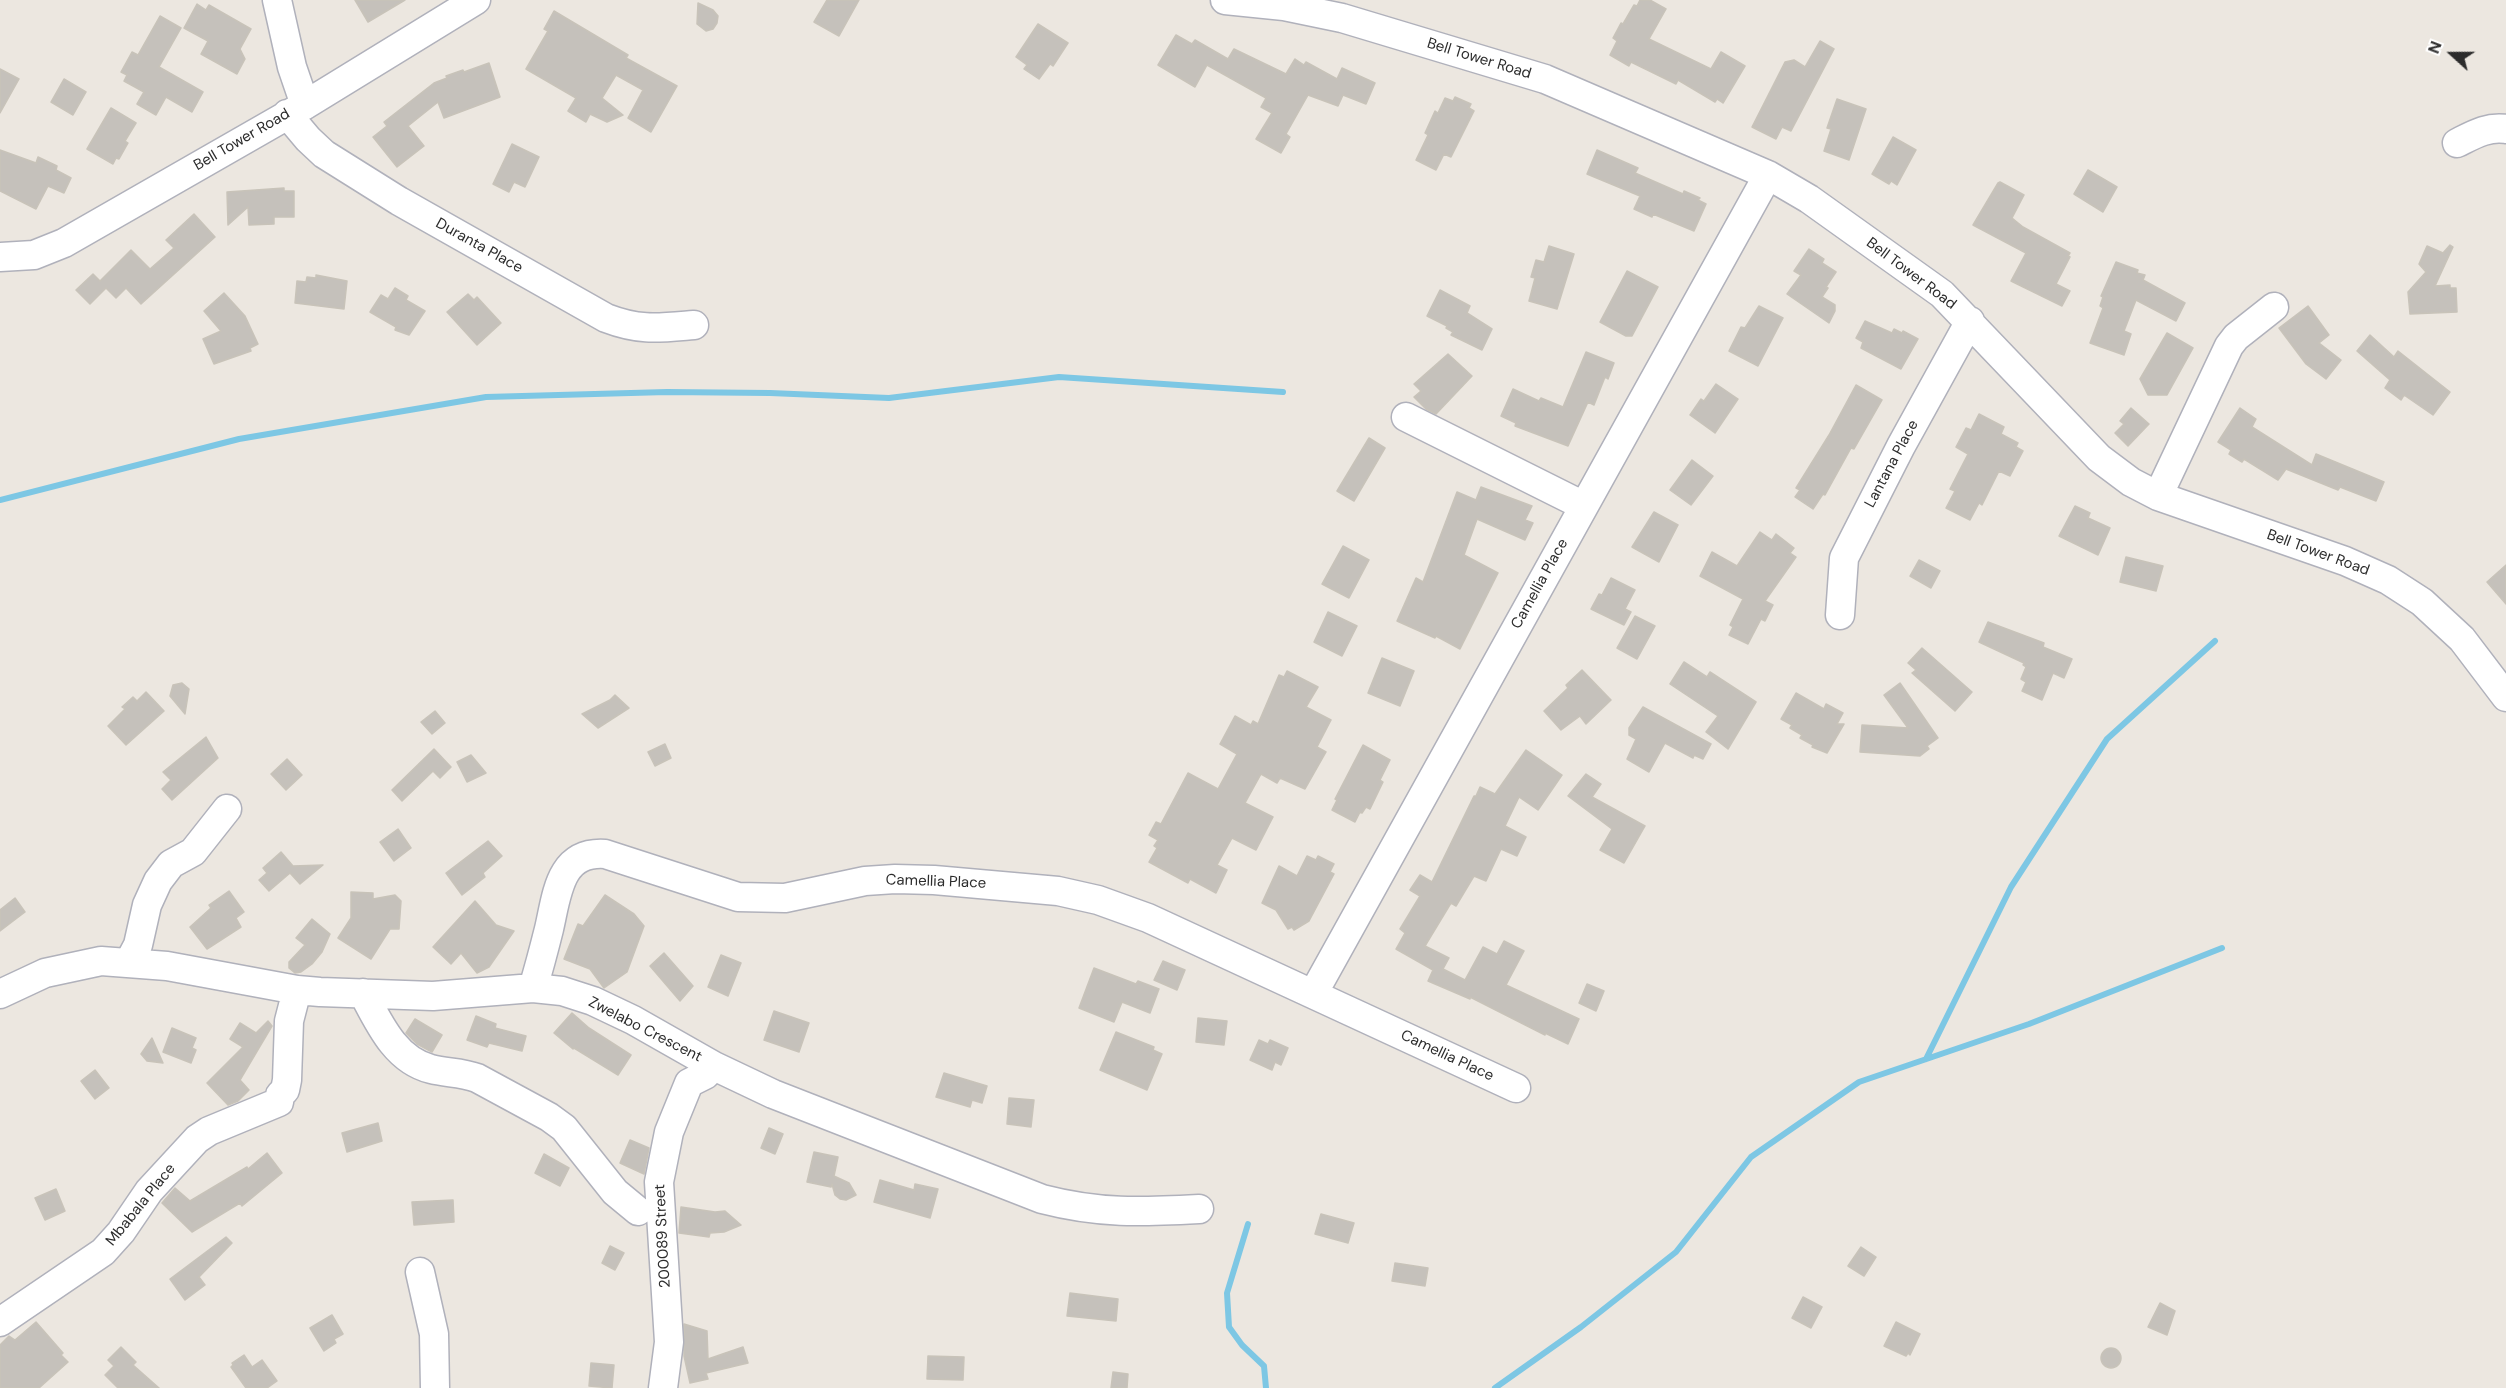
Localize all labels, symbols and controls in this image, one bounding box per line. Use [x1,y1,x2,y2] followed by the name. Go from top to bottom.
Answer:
[2422,24,2482,84] north arrow
[1425,35,1533,83] street label: Bell Tower Road
[2423,38,2447,57] text: N
[191,105,293,175] street label: Bell Tower Road
[432,215,526,277] street label: Duranta Place
[1862,234,1960,314] street label: Bell Tower Road
[1861,417,1923,511] street label: Lantana Place
[2264,526,2372,580] street label: Bell Tower Road
[1508,536,1572,632] street label: Camellia Place
[885,871,987,893] street label: Camellia Place
[585,994,705,1066] street label: Zwelabo Crescent
[1398,1027,1496,1085] street label: Camellia Place
[102,1160,180,1250] street label: Mbabala Place
[651,1184,675,1288] street label: 200089 Street

